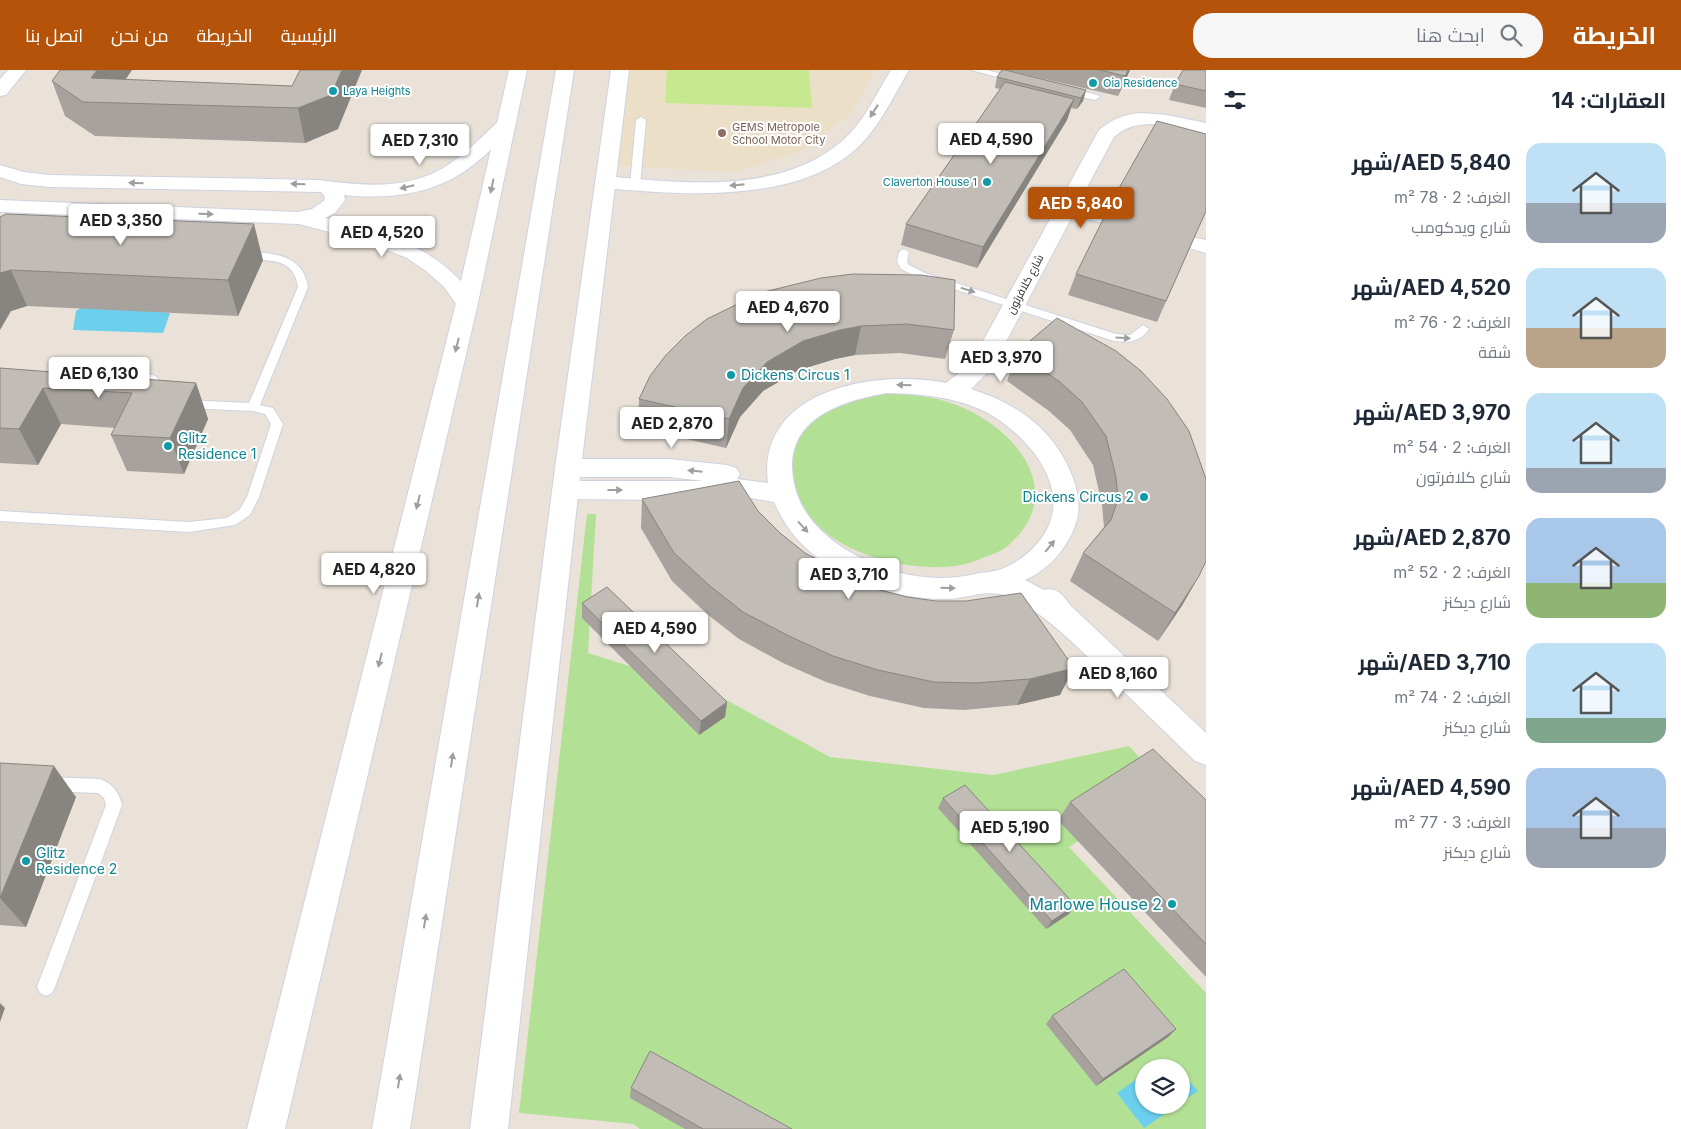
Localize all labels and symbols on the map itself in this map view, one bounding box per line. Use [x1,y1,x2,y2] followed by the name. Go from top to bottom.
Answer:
[1103,76,1178,90] place label: Oia Residence
[1087,77,1099,89] marker: Oia Residence
[343,84,411,98] place label: Laya Heights
[327,85,339,97] marker: Laya Heights
[869,105,878,118] one-way arrow
[732,120,825,147] place label: GEMS Metropole School Motor City
[934,122,1048,165] pin: AED 4,590
[363,124,477,166] pin: AED 7,310
[716,127,728,139] marker: GEMS Metropole School Motor City
[883,175,977,189] place label: Claverton House 1
[981,176,993,188] marker: Claverton House 1
[488,178,496,194] one-way arrow
[127,179,143,187] one-way arrow
[290,180,306,188] one-way arrow
[729,181,745,189] one-way arrow
[400,183,415,191] one-way arrow
[1024,186,1138,229] pin: AED 5,840
[64,204,178,246] pin: AED 3,350
[198,210,214,218] one-way arrow
[325,216,439,258] pin: AED 4,520
[1003,252,1047,317] street label: شارع كلافرتون
[961,287,976,295] one-way arrow
[731,290,845,333] pin: AED 4,670
[1115,334,1131,342] one-way arrow
[453,337,461,352] one-way arrow
[944,340,1058,383] pin: AED 3,970
[42,356,156,399] pin: AED 6,130
[741,366,850,383] place label: Dickens Circus 1
[725,369,737,381] marker: Dickens Circus 1
[896,381,912,389] one-way arrow
[615,406,729,449] pin: AED 2,870
[178,429,257,462] place label: Glitz Residence 1
[162,440,174,452] marker: Glitz Residence 1
[687,467,703,475] one-way arrow
[607,486,623,494] one-way arrow
[1023,488,1134,505] place label: Dickens Circus 2
[1138,491,1150,503] marker: Dickens Circus 2
[414,495,422,510] one-way arrow
[797,520,808,533] one-way arrow
[1045,540,1056,553] one-way arrow
[317,552,431,595] pin: AED 4,820
[792,558,906,600] pin: AED 3,710
[940,584,956,592] one-way arrow
[475,591,483,607] one-way arrow
[598,612,712,654] pin: AED 4,590
[376,653,384,668] one-way arrow
[1061,656,1175,699] pin: AED 8,160
[448,752,456,768] one-way arrow
[953,810,1067,853] pin: AED 5,190
[36,844,117,877] place label: Glitz Residence 2
[20,855,32,867] marker: Glitz Residence 2
[1030,894,1162,914] place label: Marlowe House 2
[1166,898,1178,910] marker: Marlowe House 2
[422,912,430,928] one-way arrow
[395,1073,403,1089] one-way arrow

